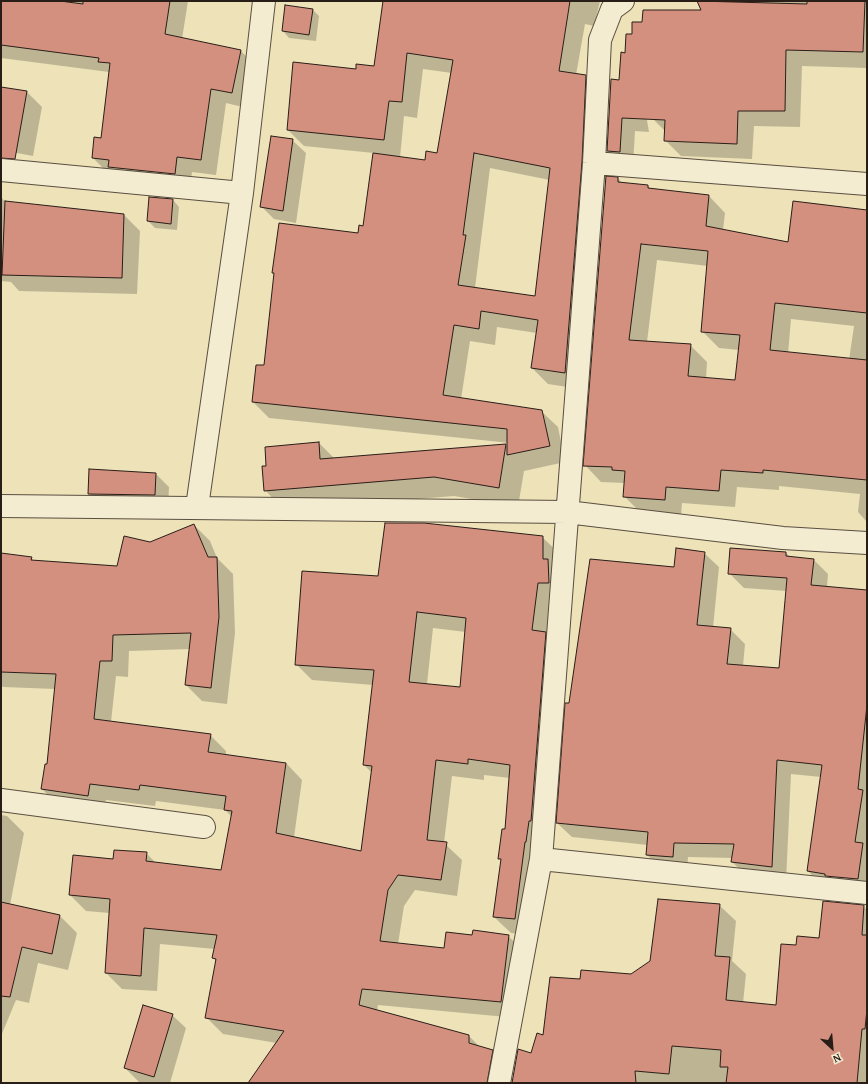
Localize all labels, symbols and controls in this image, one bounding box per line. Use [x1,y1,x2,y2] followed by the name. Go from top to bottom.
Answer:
[812,1028,852,1068] north arrow
[830,1050,844,1068] text: N

